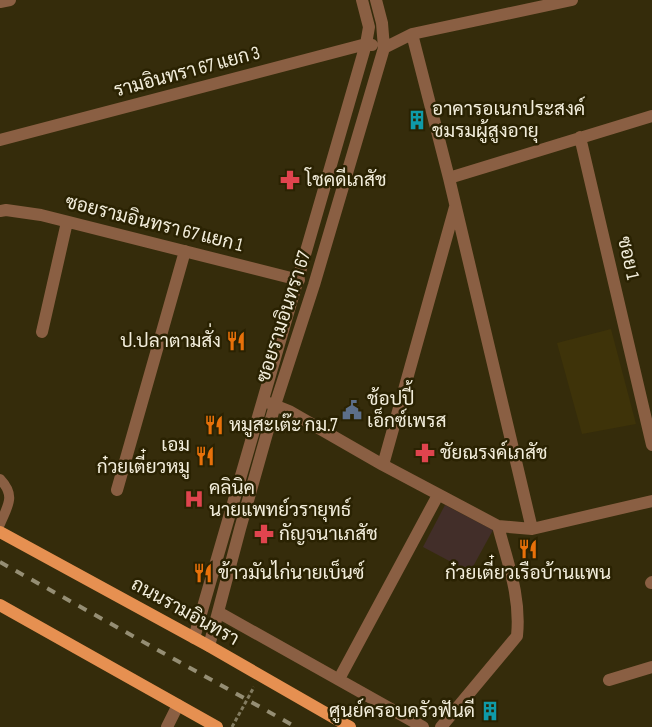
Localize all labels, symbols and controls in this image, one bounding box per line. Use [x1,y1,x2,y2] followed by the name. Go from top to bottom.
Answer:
[112,41,262,103] street label: รามอินทรา 67 แยก 3
[432,96,585,144] place label: อาคารอเนกประสงค์ ชมรมผู้สูงอายุ
[406,109,428,131] building icon: อาคารอเนกประสงค์ ชมรมผู้สูงอายุ
[304,167,387,192] place label: โชคดีเภสัช
[279,169,301,191] pharmacy icon: โชคดีเภสัช
[63,191,246,257] street label: ซอยรามอินทรา 67 แยก 1
[612,234,644,282] street label: ซอย 1
[252,248,316,386] street label: ซอยรามอินทรา 67
[120,323,221,353] place label: ป.ปลาตามสั่ง
[225,330,247,352] restaurant icon: ป.ปลาตามสั่ง
[367,380,446,433] place label: ช้อปปี้ เอ็กซ์เพรส
[341,399,363,421] public building icon: ช้อปปี้ เอ็กซ์เพรส
[229,413,338,438] place label: หมูสะเต๊ะ กม.7
[203,414,225,436] restaurant icon: หมูสะเต๊ะ กม.7
[97,434,190,480] place label: เอม ก๋วยเตี๋ยวหมู
[440,440,548,465] place label: ชัยณรงค์เภสัช
[414,442,436,464] pharmacy icon: ชัยณรงค์เภสัช
[194,445,216,467] restaurant icon: เอม ก๋วยเตี๋ยวหมู
[209,477,351,522] place label: คลินิค นายแพทย์วรายุทธ์
[183,488,205,510] hospital icon: คลินิค นายแพทย์วรายุทธ์
[253,523,275,545] pharmacy icon: กัญจนาเภสัช
[279,523,378,546] place label: กัญจนาเภสัช
[517,538,539,560] restaurant icon: ก๋วยเตี๋ยวเรือบ้านแพน
[445,554,611,585] place label: ก๋วยเตี๋ยวเรือบ้านแพน
[218,559,365,585] place label: ข้าวมันไก่นายเบ็นซ์
[192,562,214,584] restaurant icon: ข้าวมันไก่นายเบ็นซ์
[127,573,243,651] street label: ถนนรามอินทรา
[329,698,475,724] place label: ศูนย์ครอบครัวฟันดี
[479,700,501,722] building icon: ศูนย์ครอบครัวฟันดี

